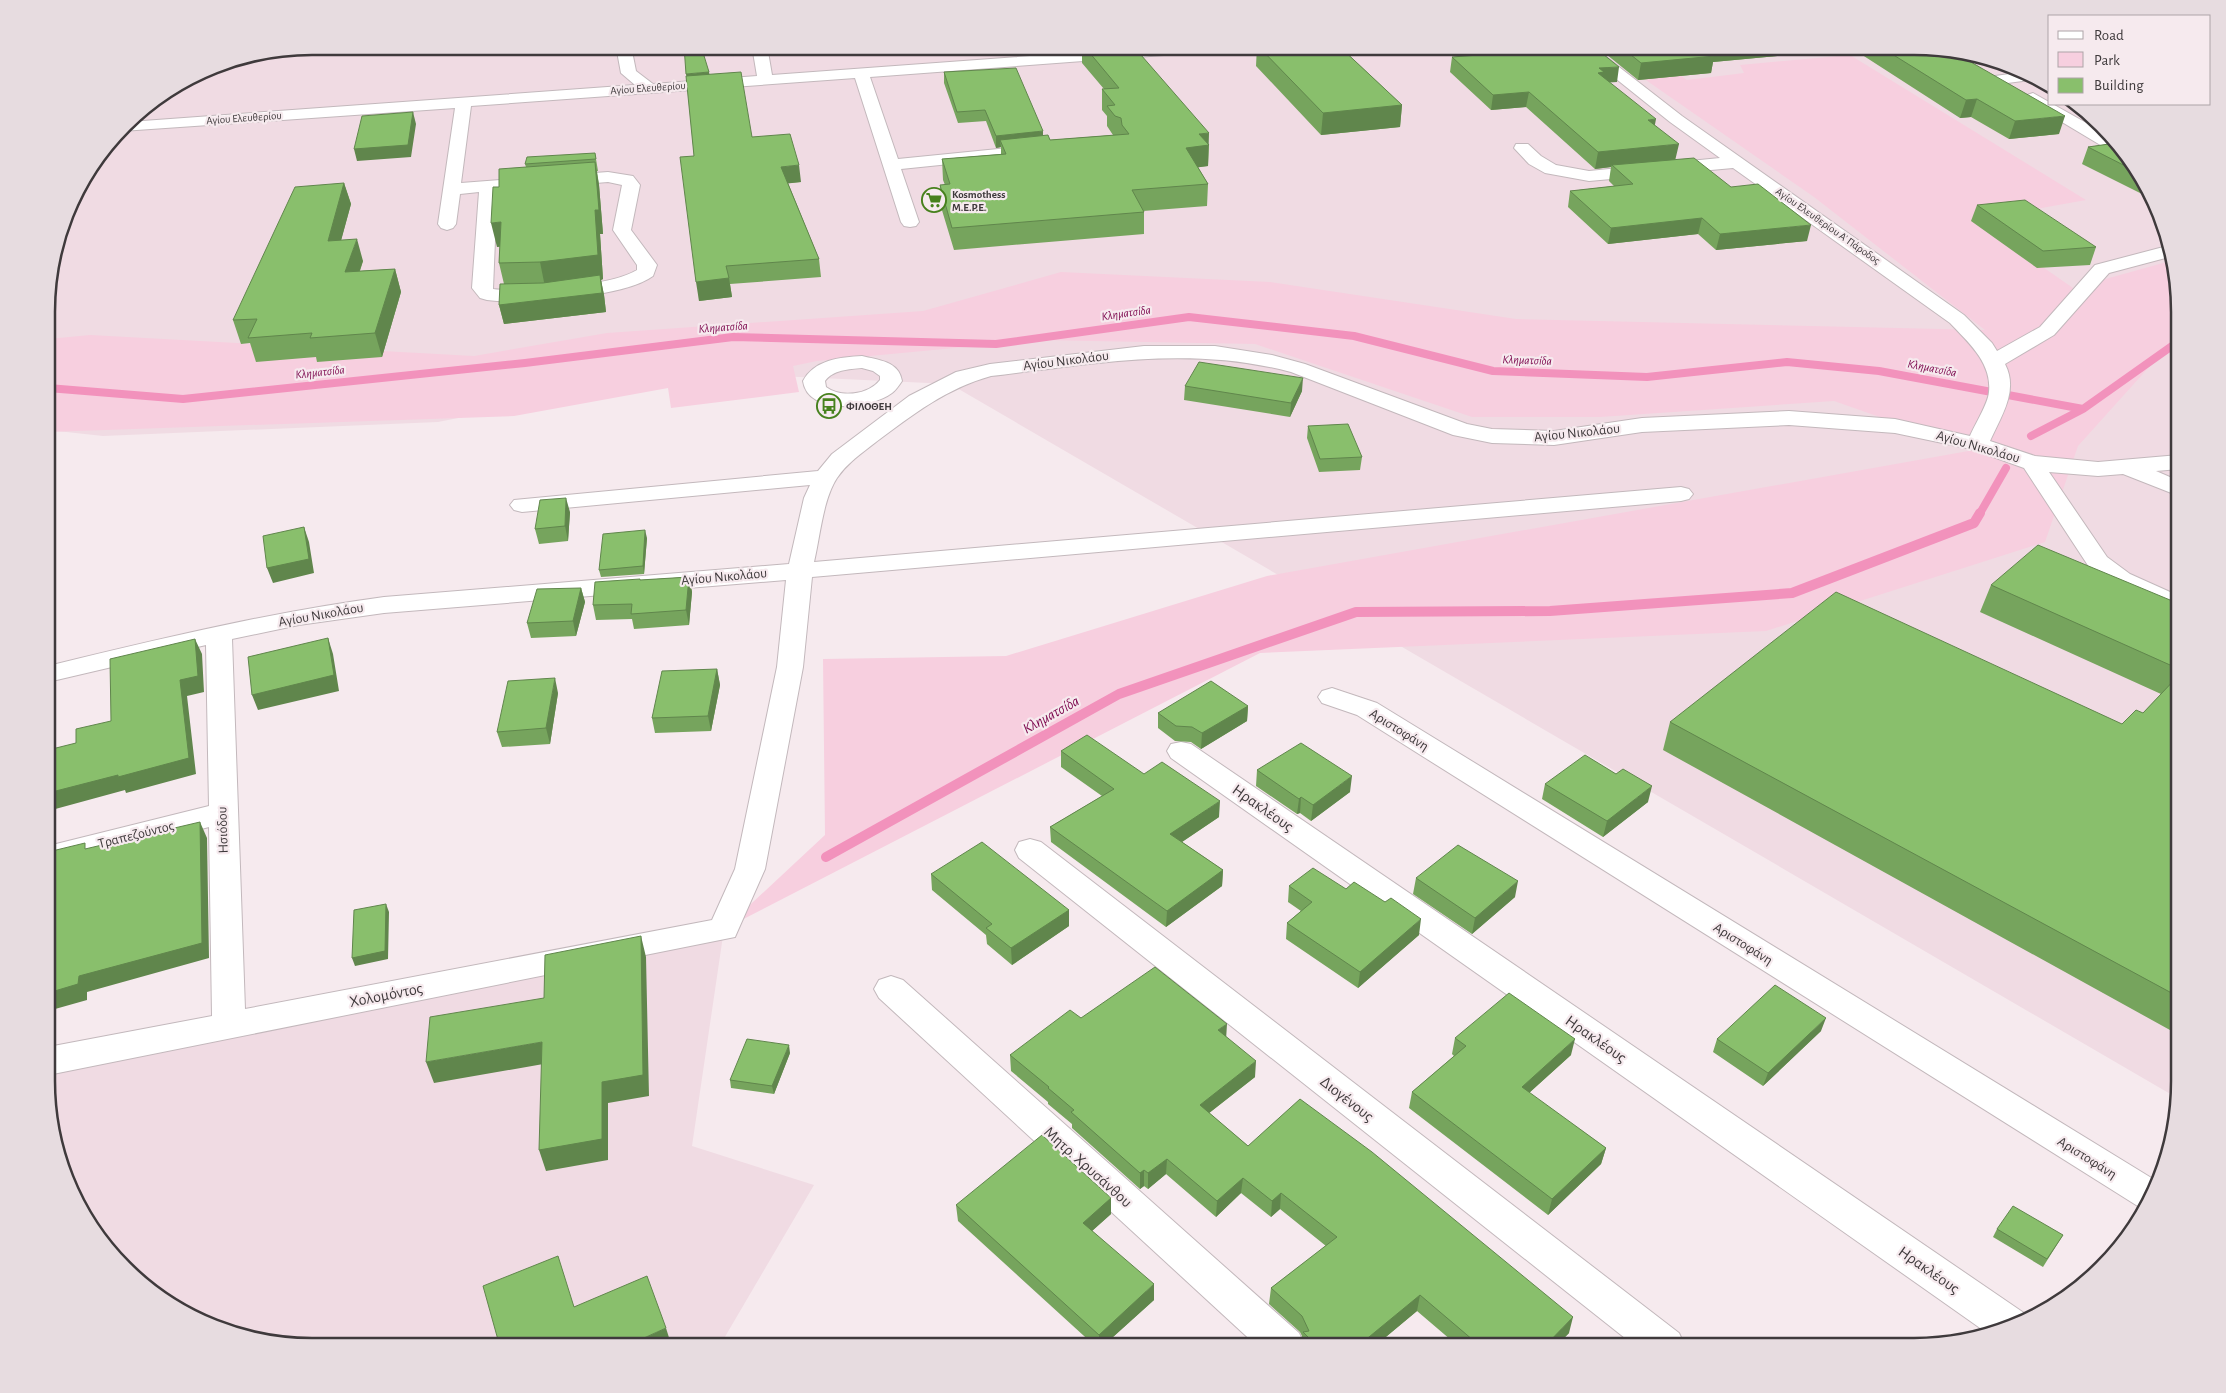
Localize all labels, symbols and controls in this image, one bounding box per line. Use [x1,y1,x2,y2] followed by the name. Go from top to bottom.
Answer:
[2048,15,2211,105] legend
[2094,28,2124,43] text: Road
[2094,53,2120,68] text: Park
[2094,78,2144,93] text: Building
[610,80,686,96] street label: Αγίου Ελευθερίου
[206,110,282,126] street label: Αγίου Ελευθερίου
[1774,186,1882,266] street label: Αγίου Ελευθερίου Α' Πάροδος
[921,187,947,213] supermarket icon: Kosmothess M.E.P.E.
[952,189,1005,213] place label: Kosmothess M.E.P.E.
[1101,304,1151,323] water label: Κληματσίδα
[698,319,748,336] water label: Κληματσίδα
[1022,349,1110,373] street label: Αγίου Νικολάου
[1502,353,1552,368] water label: Κληματσίδα
[1906,357,1957,380] water label: Κληματσίδα
[295,363,345,382] water label: Κληματσίδα
[816,393,842,419] bus stop icon: ΦΙΛΟΘΕΗ
[846,401,892,412] place label: ΦΙΛΟΘΕΗ
[1533,422,1621,444] street label: Αγίου Νικολάου
[1935,428,2021,466] street label: Αγίου Νικολάου
[680,566,768,588] street label: Αγίου Νικολάου
[277,601,365,629] street label: Αγίου Νικολάου
[1020,693,1082,737] water label: Κληματσίδα
[1367,706,1431,754] street label: Αριστοφάνη
[1229,781,1296,836] street label: Ηρακλέους
[215,806,231,854] street label: Ησιόδου
[97,819,176,851] street label: Τραπεζούντος
[1711,920,1775,968] street label: Αριστοφάνη
[348,980,424,1011] street label: Χολομόντος
[1562,1012,1629,1067] street label: Ηρακλέους
[1317,1073,1377,1125] street label: Διογένους
[1041,1123,1135,1211] street label: Μητρ. Χρυσάνθου
[2055,1134,2119,1182] street label: Αριστοφάνη
[1895,1243,1962,1298] street label: Ηρακλέους

